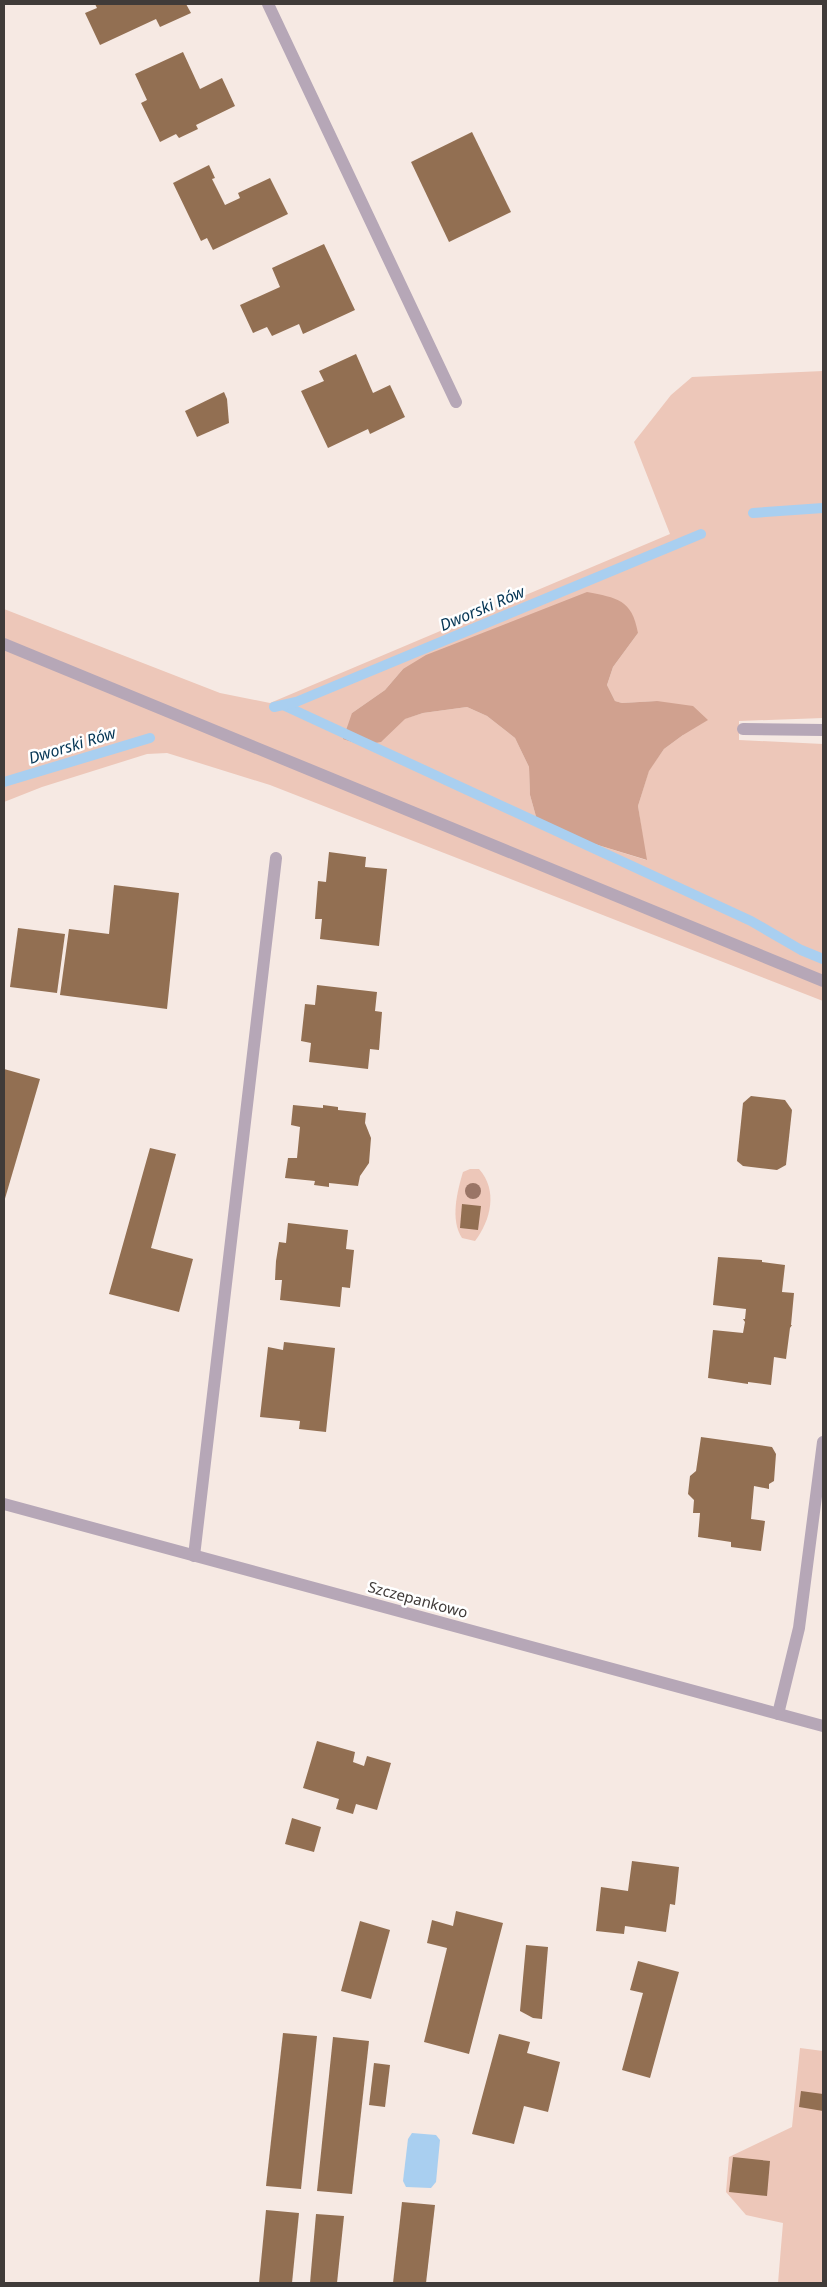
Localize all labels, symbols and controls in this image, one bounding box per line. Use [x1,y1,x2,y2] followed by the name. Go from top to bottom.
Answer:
[436,580,529,636] water label: Dworski Rów
[26,721,120,769] water label: Dworski Rów
[366,1576,470,1622] street label: Szczepankowo

